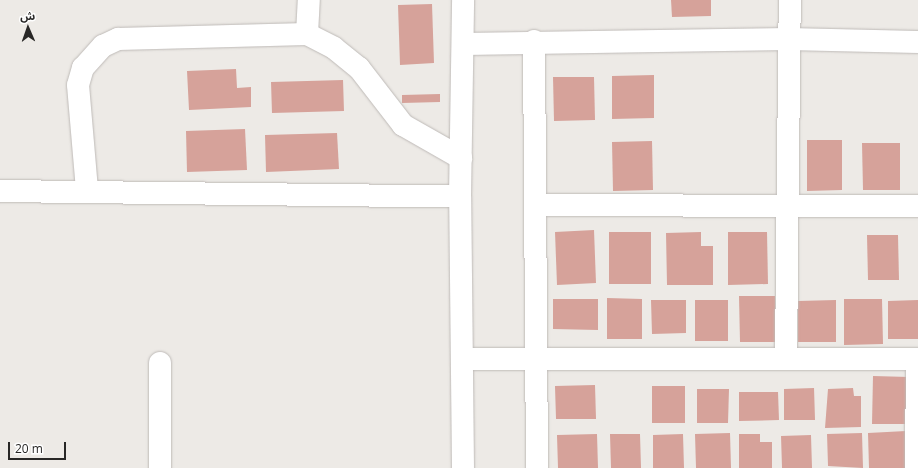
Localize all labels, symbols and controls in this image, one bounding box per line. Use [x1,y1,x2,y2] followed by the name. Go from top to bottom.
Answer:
[8,8,48,48] north arrow
[20,8,35,23] text: ش
[10,434,68,460] scale bar
[15,440,43,457] text: 20 m

